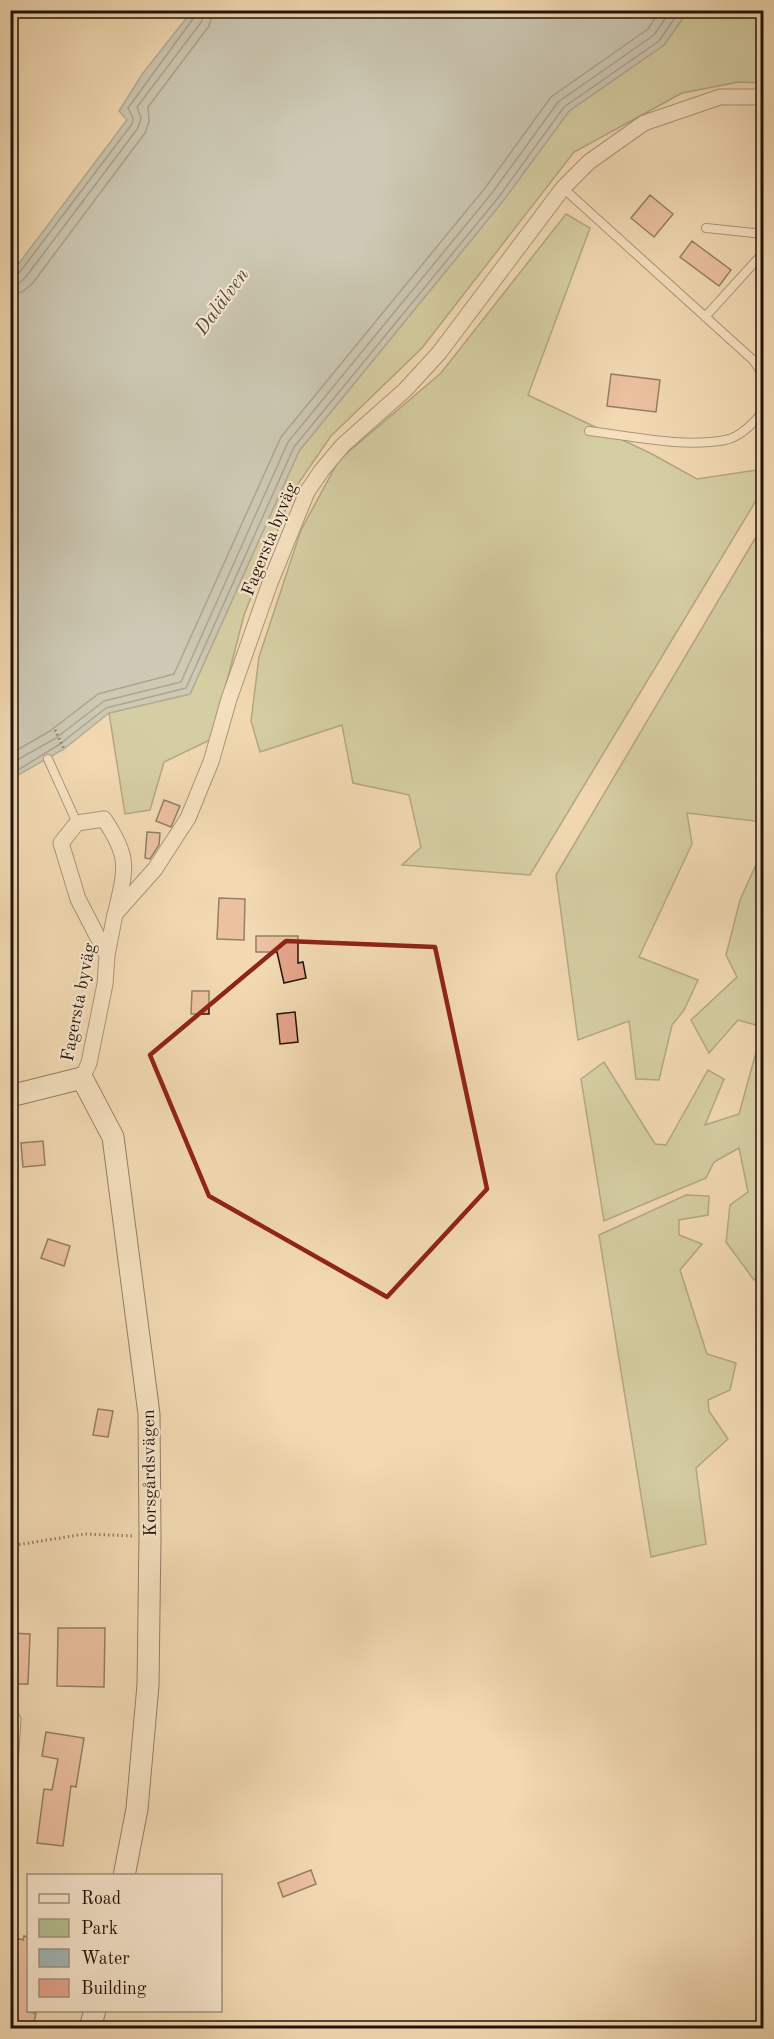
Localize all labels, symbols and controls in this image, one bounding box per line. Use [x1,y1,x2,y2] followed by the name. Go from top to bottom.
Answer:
[191,265,253,340] water label: Dalälven
[239,480,301,598] street label: Fagersta byväg
[59,941,99,1063] street label: Fagersta byväg
[140,1409,160,1537] street label: Korsgårdsvägen
[27,1874,222,2012] legend
[81,1890,121,1908] text: Road
[81,1920,118,1938] text: Park
[81,1950,130,1968] text: Water
[81,1980,147,1998] text: Building

